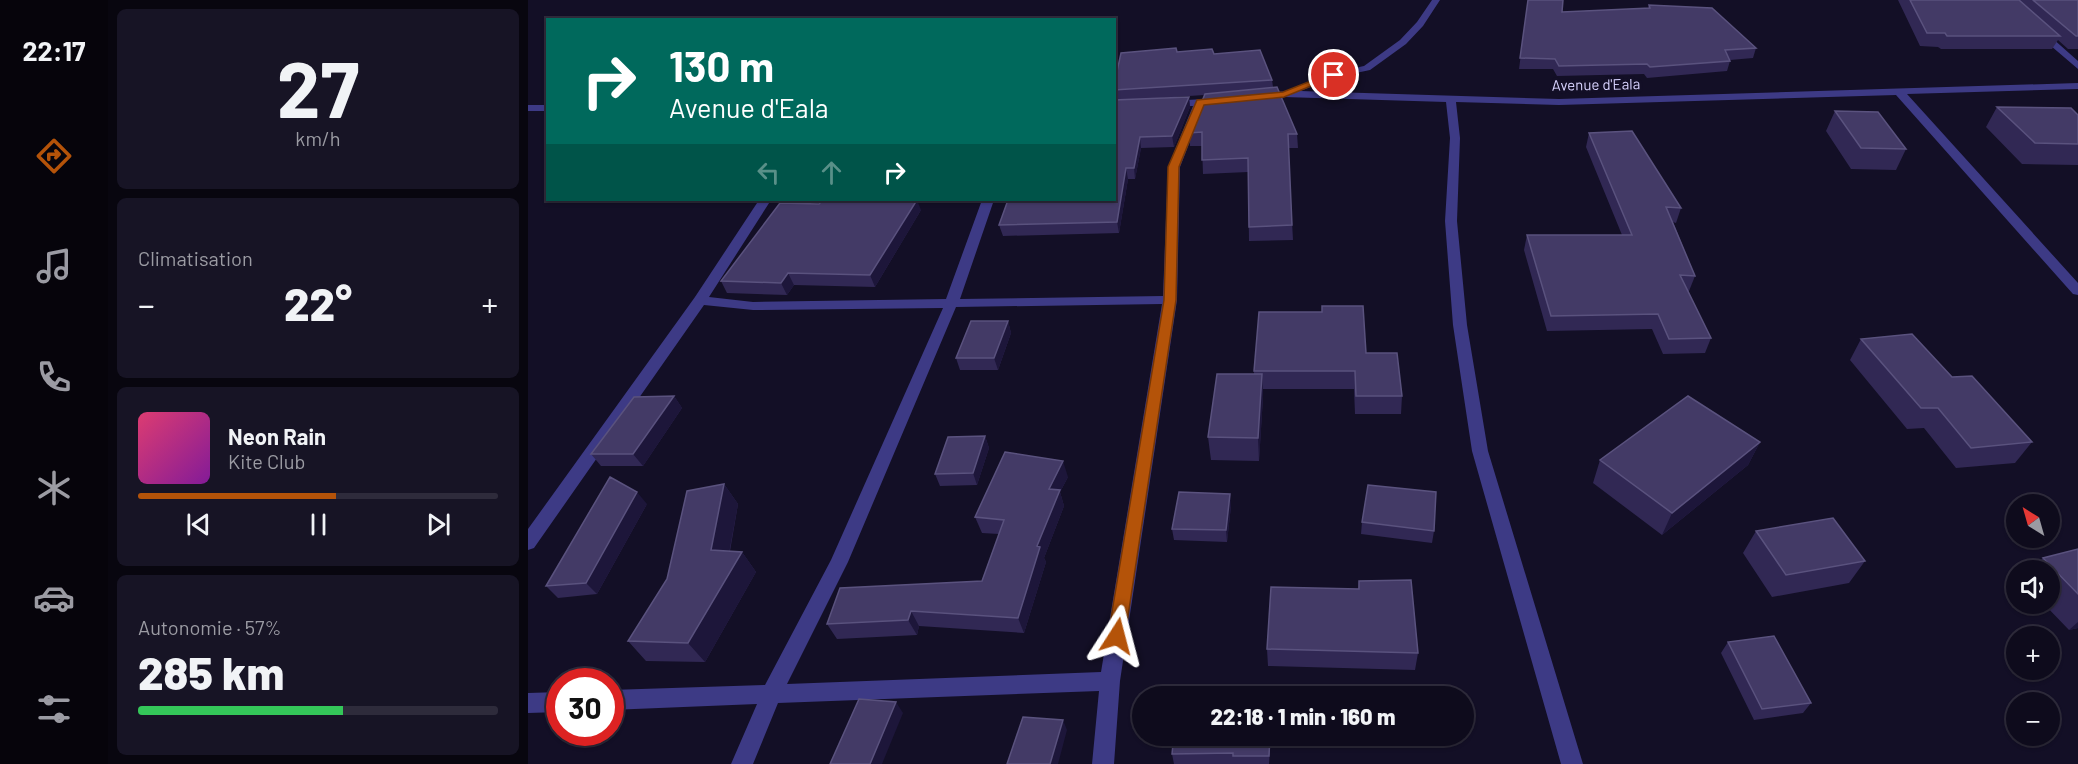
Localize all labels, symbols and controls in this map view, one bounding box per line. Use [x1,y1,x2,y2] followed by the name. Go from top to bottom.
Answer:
[22,34,86,66] text: 22:17
[277,40,359,134] text: 27
[669,40,774,90] text: 130 m
[570,42,648,120] icon: right
[1308,49,1359,100] pin
[1317,58,1350,91] icon: arrive
[1551,74,1640,94] street label: Avenue d'Eala
[669,91,829,123] text: Avenue d'Eala
[295,126,341,150] text: km/h
[33,135,75,177] icon: directions
[752,156,785,189] icon: left
[815,156,848,189] icon: ahead
[878,156,911,189] icon: right
[33,245,75,287] icon: music
[138,246,253,270] text: Climatisation
[284,276,352,330] text: 22°
[138,284,155,324] text: −
[481,284,498,324] text: +
[33,356,75,398] icon: phone
[228,423,326,449] text: Neon Rain
[228,449,305,473] text: Kite Club
[33,467,75,509] icon: climate
[2006,494,2060,548] north arrow
[2006,494,2060,746] map controls
[182,508,215,541] icon: previous
[302,508,335,541] icon: pause
[422,508,455,541] icon: next
[2006,560,2060,614] button: sound
[33,577,75,619] icon: car
[1085,604,1149,668] position arrow
[138,615,281,639] text: Autonomie · 57%
[2006,626,2060,680] button: +
[138,645,284,699] text: 285 km
[546,668,624,746] speed limit sign: 30
[33,688,75,730] icon: filters
[2006,692,2060,746] button: −
[1210,703,1396,729] text: 22:18 · 1 min · 160 m

